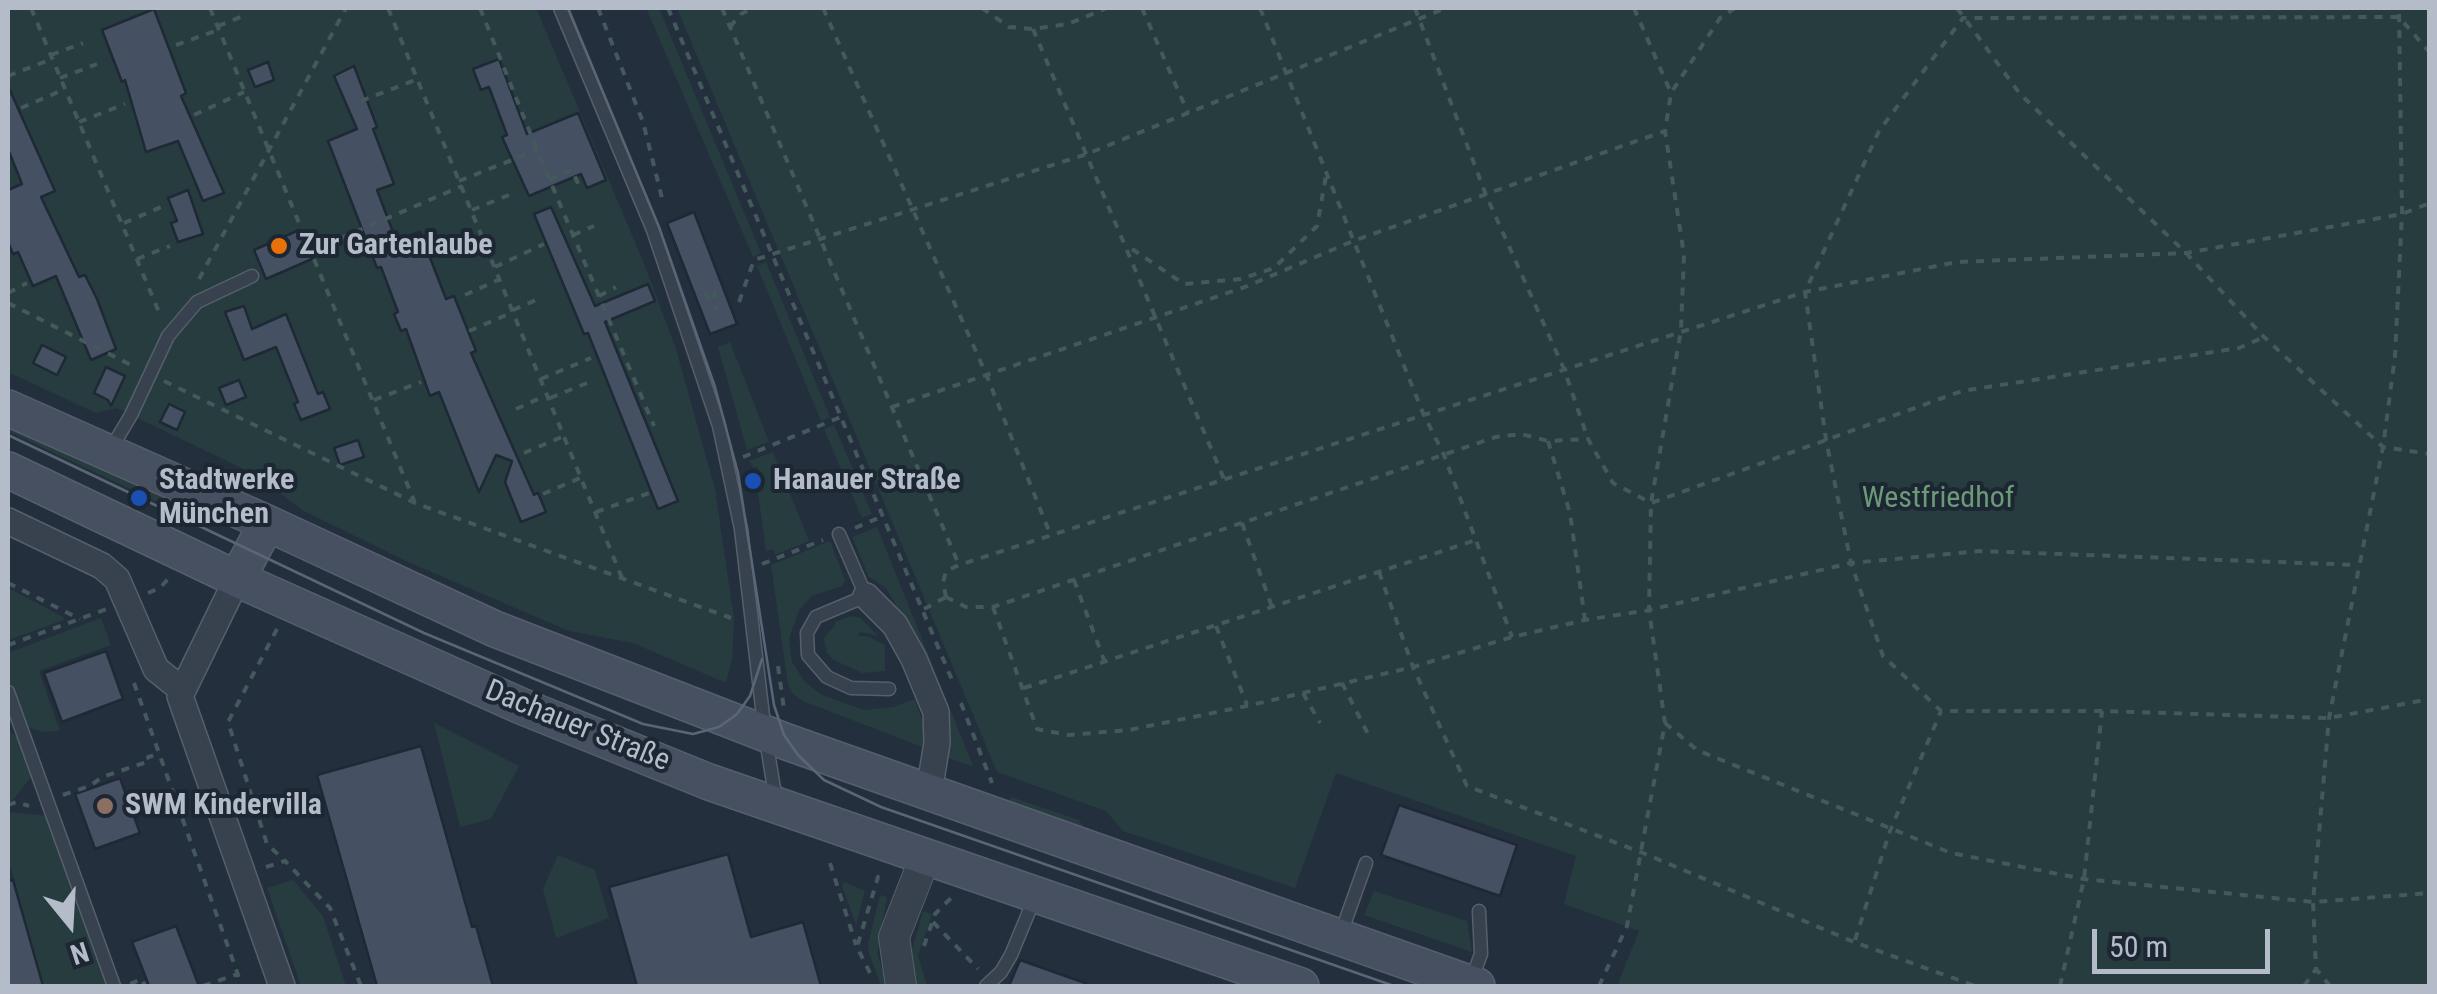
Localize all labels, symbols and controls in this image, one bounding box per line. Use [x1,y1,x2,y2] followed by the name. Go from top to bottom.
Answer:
[299,228,493,264] place label: Zur Gartenlaube
[268,235,290,257] marker: Zur Gartenlaube
[159,463,294,534] place label: Stadtwerke München
[773,463,961,499] place label: Hanauer Straße
[742,470,764,492] marker: Hanauer Straße
[1862,481,2014,517] park label: Westfriedhof
[128,487,150,509] marker: Stadtwerke München
[479,674,675,780] street label: Dachauer Straße
[125,788,322,824] place label: SWM Kindervilla
[94,795,116,817] marker: SWM Kindervilla
[20,874,120,974] north arrow
[2097,909,2274,971] scale bar
[2109,929,2168,964] text: 50 m
[66,935,93,971] text: N

